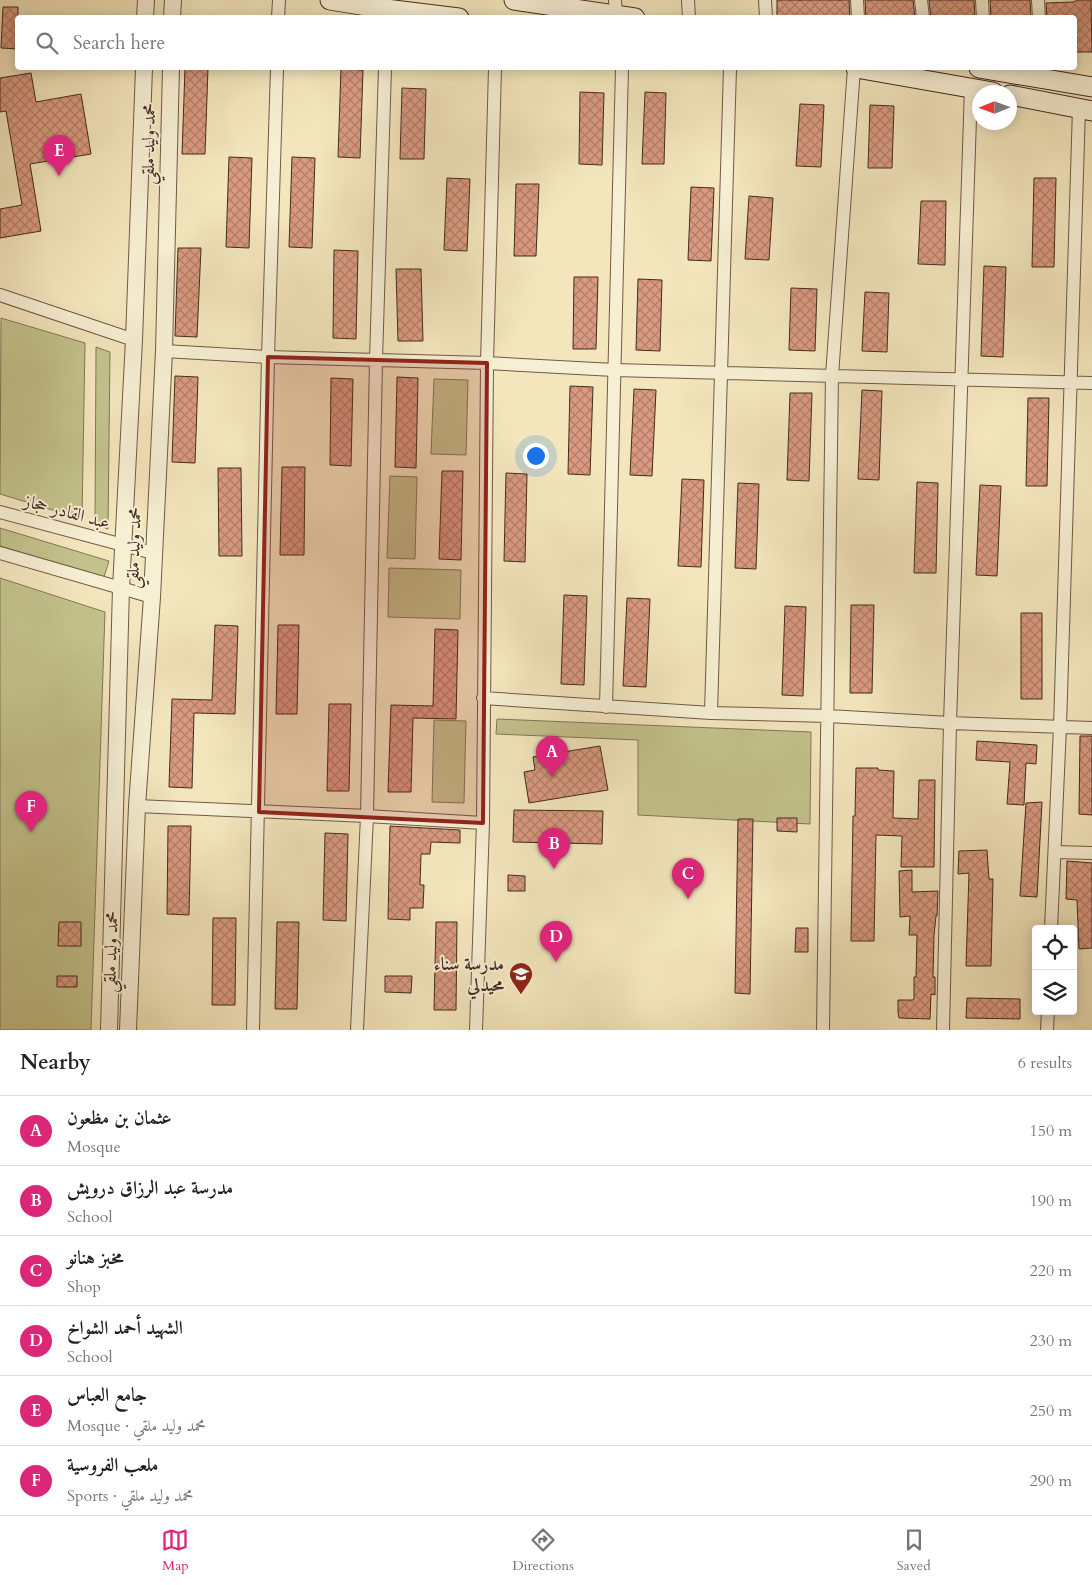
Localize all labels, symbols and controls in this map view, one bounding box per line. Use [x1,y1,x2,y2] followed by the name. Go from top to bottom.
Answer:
[15,15,1077,70] search box
[33,29,61,57] icon: search
[73,30,165,56] text: Search here
[972,85,1017,130] north arrow
[136,103,167,185] street label: محمد وليد ملقي
[43,135,75,176] pin: E
[523,443,549,469] your location
[19,488,113,536] street label: عبد القادر حجاز
[120,507,153,589] street label: محمد وليد ملقي
[536,736,568,777] pin: A
[15,791,47,832] pin: F
[538,828,570,869] pin: B
[672,858,704,899] pin: C
[97,911,130,993] street label: محمد وليد ملقي
[540,921,572,962] pin: D
[1032,925,1077,1015] map controls
[1032,925,1077,970] button: locate
[434,952,505,1000] place label: مدرسة سناء محيدلي
[508,961,534,995] school or university icon: مدرسة سناء محيدلي
[1032,970,1077,1015] button: layers
[20,1048,91,1077] text: Nearby
[1018,1052,1072,1074] text: 6 results
[67,1105,171,1131] text: عثمان بن مظعون
[30,1120,42,1142] text: A
[1030,1120,1072,1142] text: 150 m
[67,1136,121,1158] text: Mosque
[67,1175,233,1201] text: مدرسة عبد الرزاق درويش
[30,1190,42,1212] text: B
[1030,1190,1072,1212] text: 190 m
[67,1206,112,1228] text: School
[67,1245,124,1271] text: مخبز هنانو
[30,1260,42,1282] text: C
[1030,1260,1072,1282] text: 220 m
[67,1276,101,1298] text: Shop
[67,1315,183,1341] text: الشهيد أحمد الشواخ
[29,1330,43,1352] text: D
[1030,1330,1072,1352] text: 230 m
[67,1346,112,1368] text: School
[67,1382,147,1408] text: جامع العباس
[31,1400,41,1422] text: E
[1030,1400,1072,1422] text: 250 m
[67,1415,206,1437] text: Mosque · محمد وليد ملقي
[67,1452,158,1478] text: ملعب الفروسية
[31,1470,41,1492] text: F
[1030,1470,1072,1492] text: 290 m
[67,1485,193,1507] text: Sports · محمد وليد ملقي
[161,1526,189,1575] tab: Map
[512,1526,574,1575] tab: Directions
[897,1526,931,1575] tab: Saved

